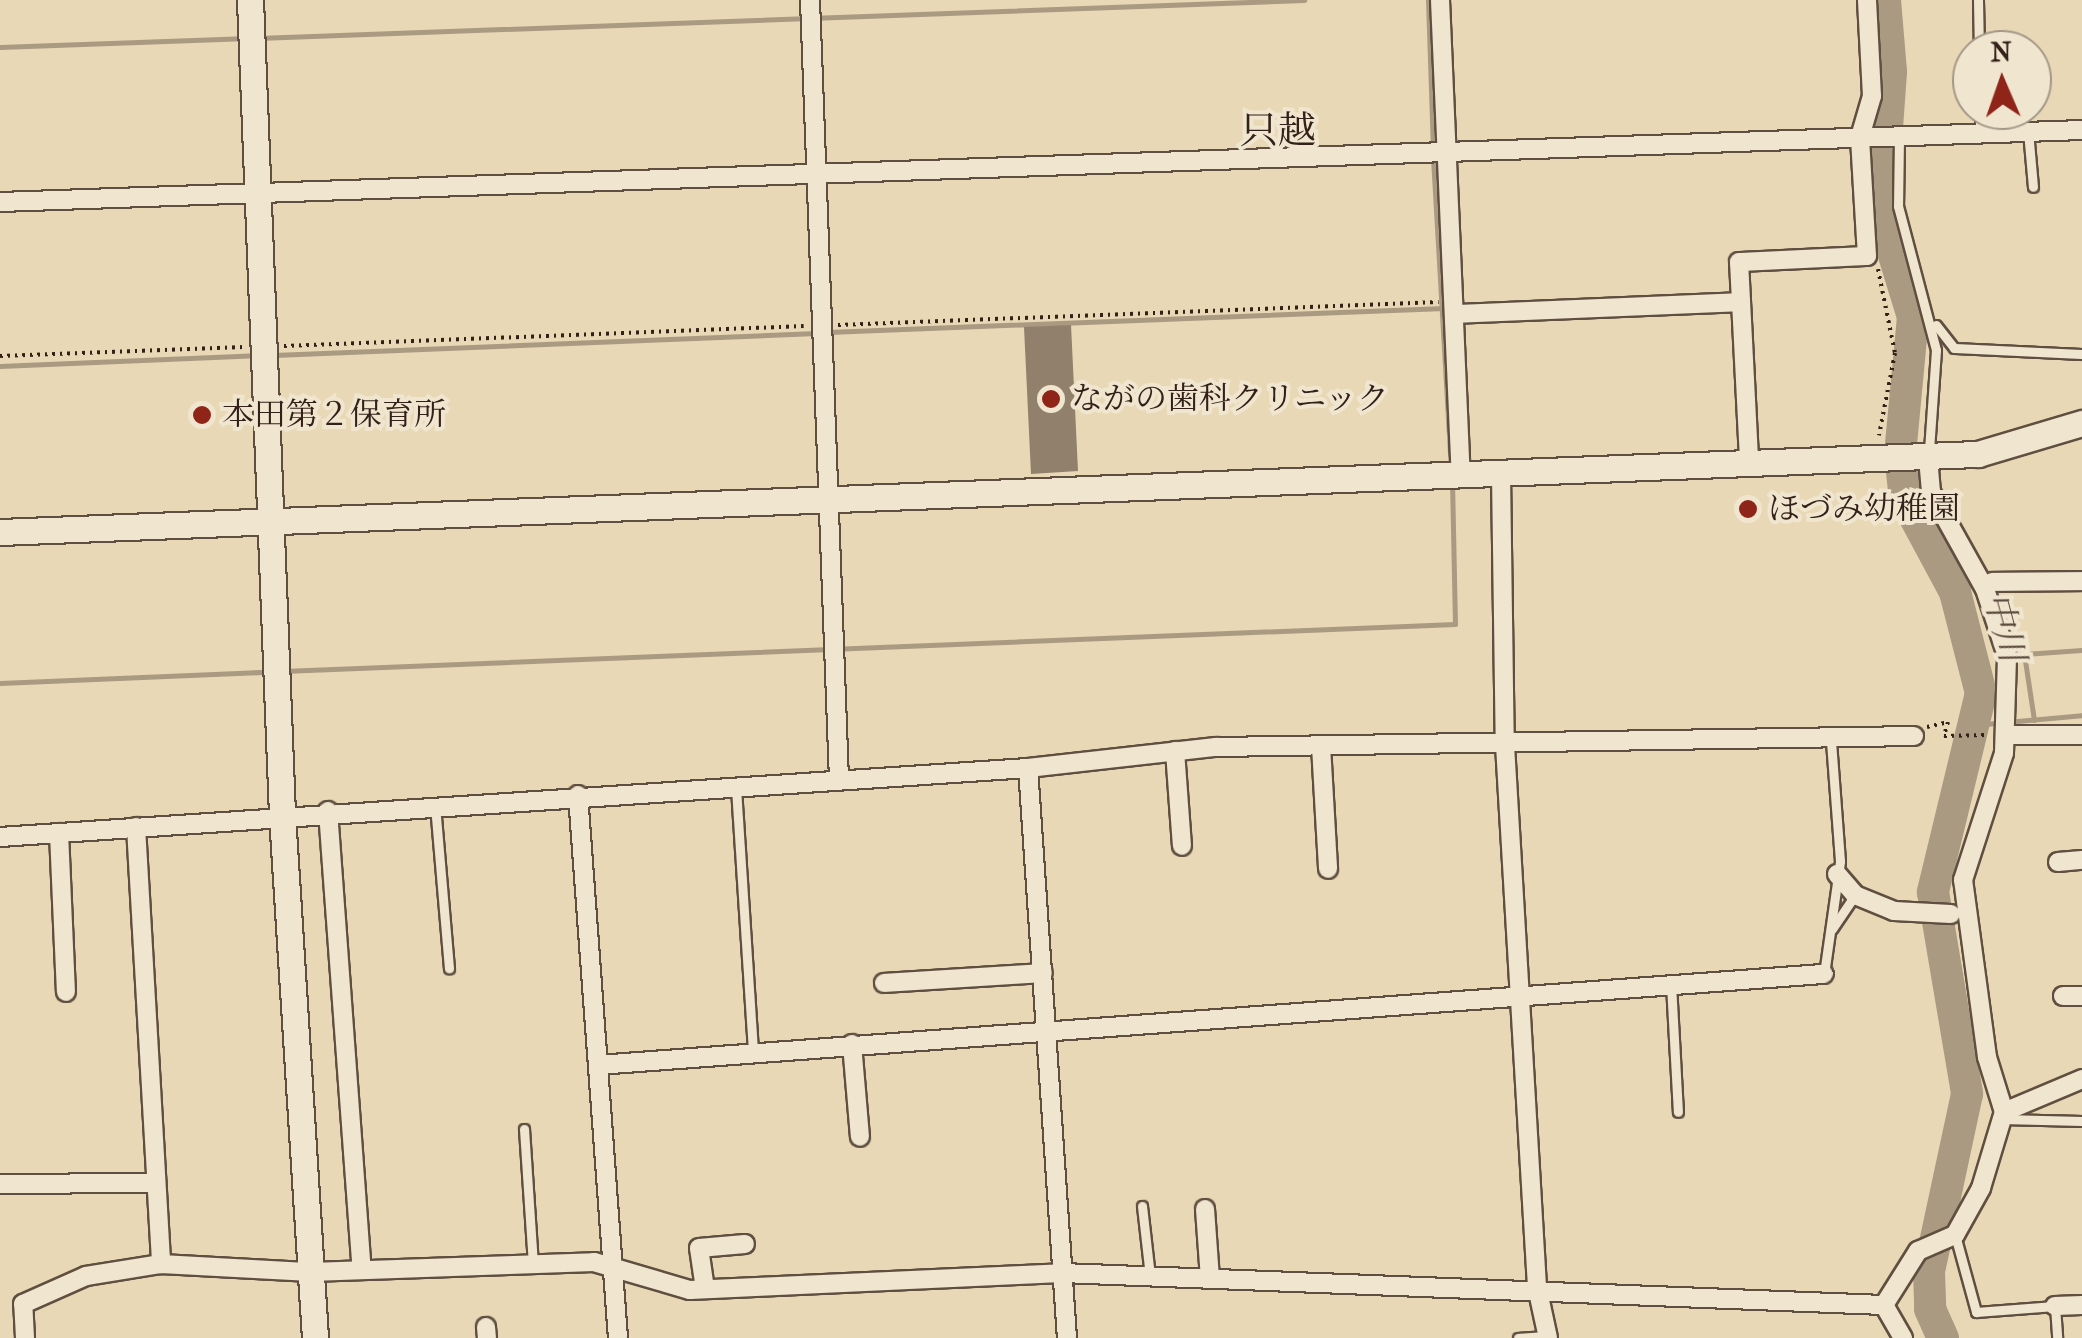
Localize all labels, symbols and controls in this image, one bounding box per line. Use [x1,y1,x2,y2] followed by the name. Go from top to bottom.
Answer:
[1952,30,2052,130] north arrow
[1990,35,2012,68] text: N
[1240,108,1316,154] district label: 只越
[1071,380,1391,418] place label: ながの歯科クリニック
[1040,388,1062,410] marker: ながの歯科クリニック
[222,396,446,434] place label: 本田第２保育所
[191,404,213,426] marker: 本田第２保育所
[1768,490,1960,528] place label: ほづみ幼稚園
[1737,498,1759,520] marker: ほづみ幼稚園
[1975,588,2033,666] water label: 中川

